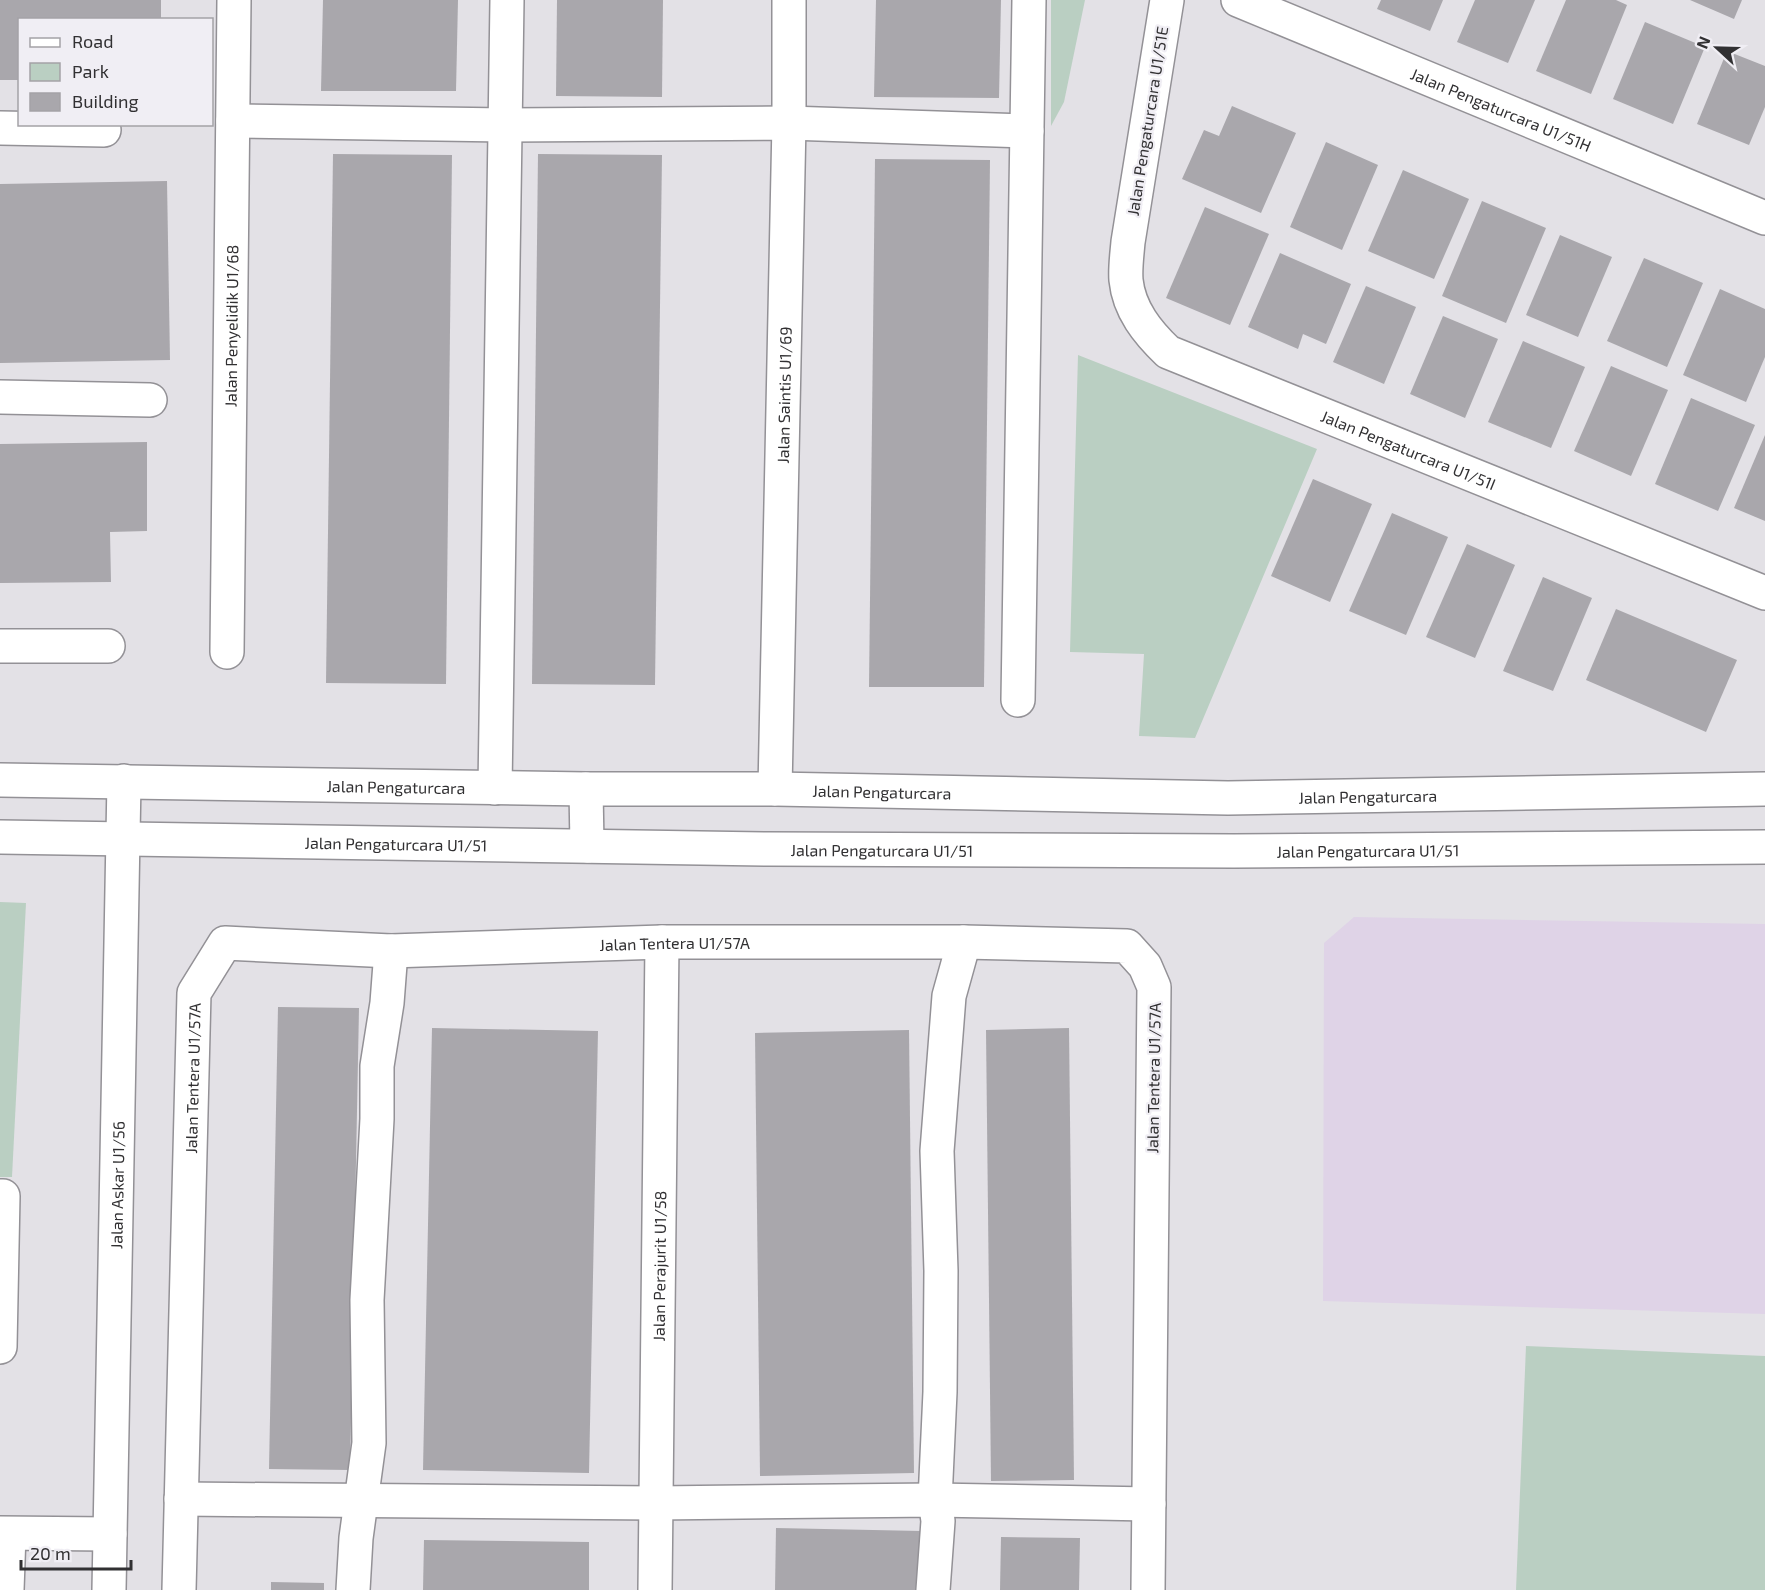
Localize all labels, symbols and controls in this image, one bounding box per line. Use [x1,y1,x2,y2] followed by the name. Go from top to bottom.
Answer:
[18,18,213,126] legend
[1687,18,1747,78] north arrow
[1123,25,1171,217] street label: Jalan Pengaturcara U1/51E
[72,30,113,52] text: Road
[1692,33,1714,51] text: N
[72,60,109,82] text: Park
[1408,63,1594,155] street label: Jalan Pengaturcara U1/51H
[72,90,139,112] text: Building
[220,245,241,407] street label: Jalan Penyelidik U1/68
[772,326,794,464] street label: Jalan Saintis U1/69
[1318,405,1499,493] street label: Jalan Pengaturcara U1/51I
[326,776,466,797] street label: Jalan Pengaturcara
[812,780,952,802] street label: Jalan Pengaturcara
[1298,785,1437,806] street label: Jalan Pengaturcara
[304,832,487,854] street label: Jalan Pengaturcara U1/51
[790,840,973,859] street label: Jalan Pengaturcara U1/51
[1276,840,1459,860] street label: Jalan Pengaturcara U1/51
[599,932,750,954] street label: Jalan Tentera U1/57A
[180,1003,203,1154] street label: Jalan Tentera U1/57A
[1142,1003,1164,1153] street label: Jalan Tentera U1/57A
[106,1121,127,1249] street label: Jalan Askar U1/56
[648,1191,669,1341] street label: Jalan Perajurit U1/58
[21,1533,130,1571] scale bar
[30,1542,71,1564] text: 20 m

